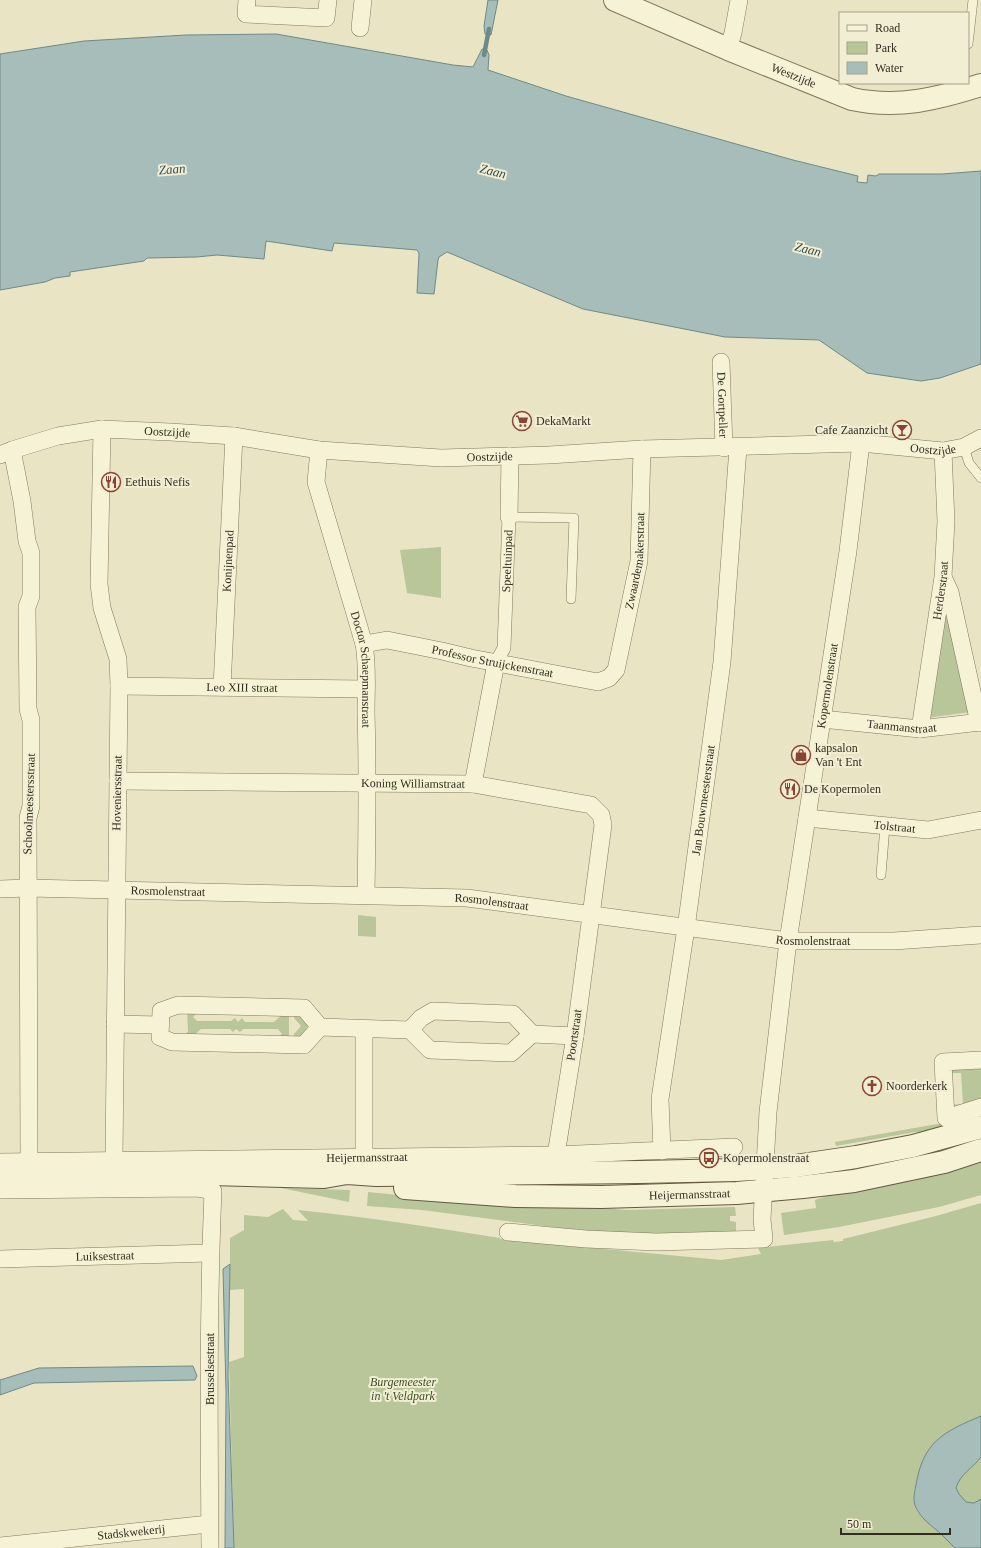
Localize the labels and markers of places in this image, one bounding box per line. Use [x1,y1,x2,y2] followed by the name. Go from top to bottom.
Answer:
[511,410,533,432] supermarket icon: DekaMarkt
[536,414,591,428] place label: DekaMarkt
[891,419,913,441] bar icon: Cafe Zaanzicht
[815,423,889,437] place label: Cafe Zaanzicht
[100,471,122,493] restaurant icon: Eethuis Nefis
[125,475,190,489] place label: Eethuis Nefis
[815,741,862,769] place label: kapsalon Van 't Ent
[790,744,812,766] shop icon: kapsalon Van 't Ent
[779,778,801,800] restaurant icon: De Kopermolen
[804,782,881,796] place label: De Kopermolen
[861,1075,883,1097] church icon: Noorderkerk
[886,1079,947,1093] place label: Noorderkerk
[698,1147,720,1169] bus stop icon: Kopermolenstraat
[723,1151,810,1165] place label: Kopermolenstraat

